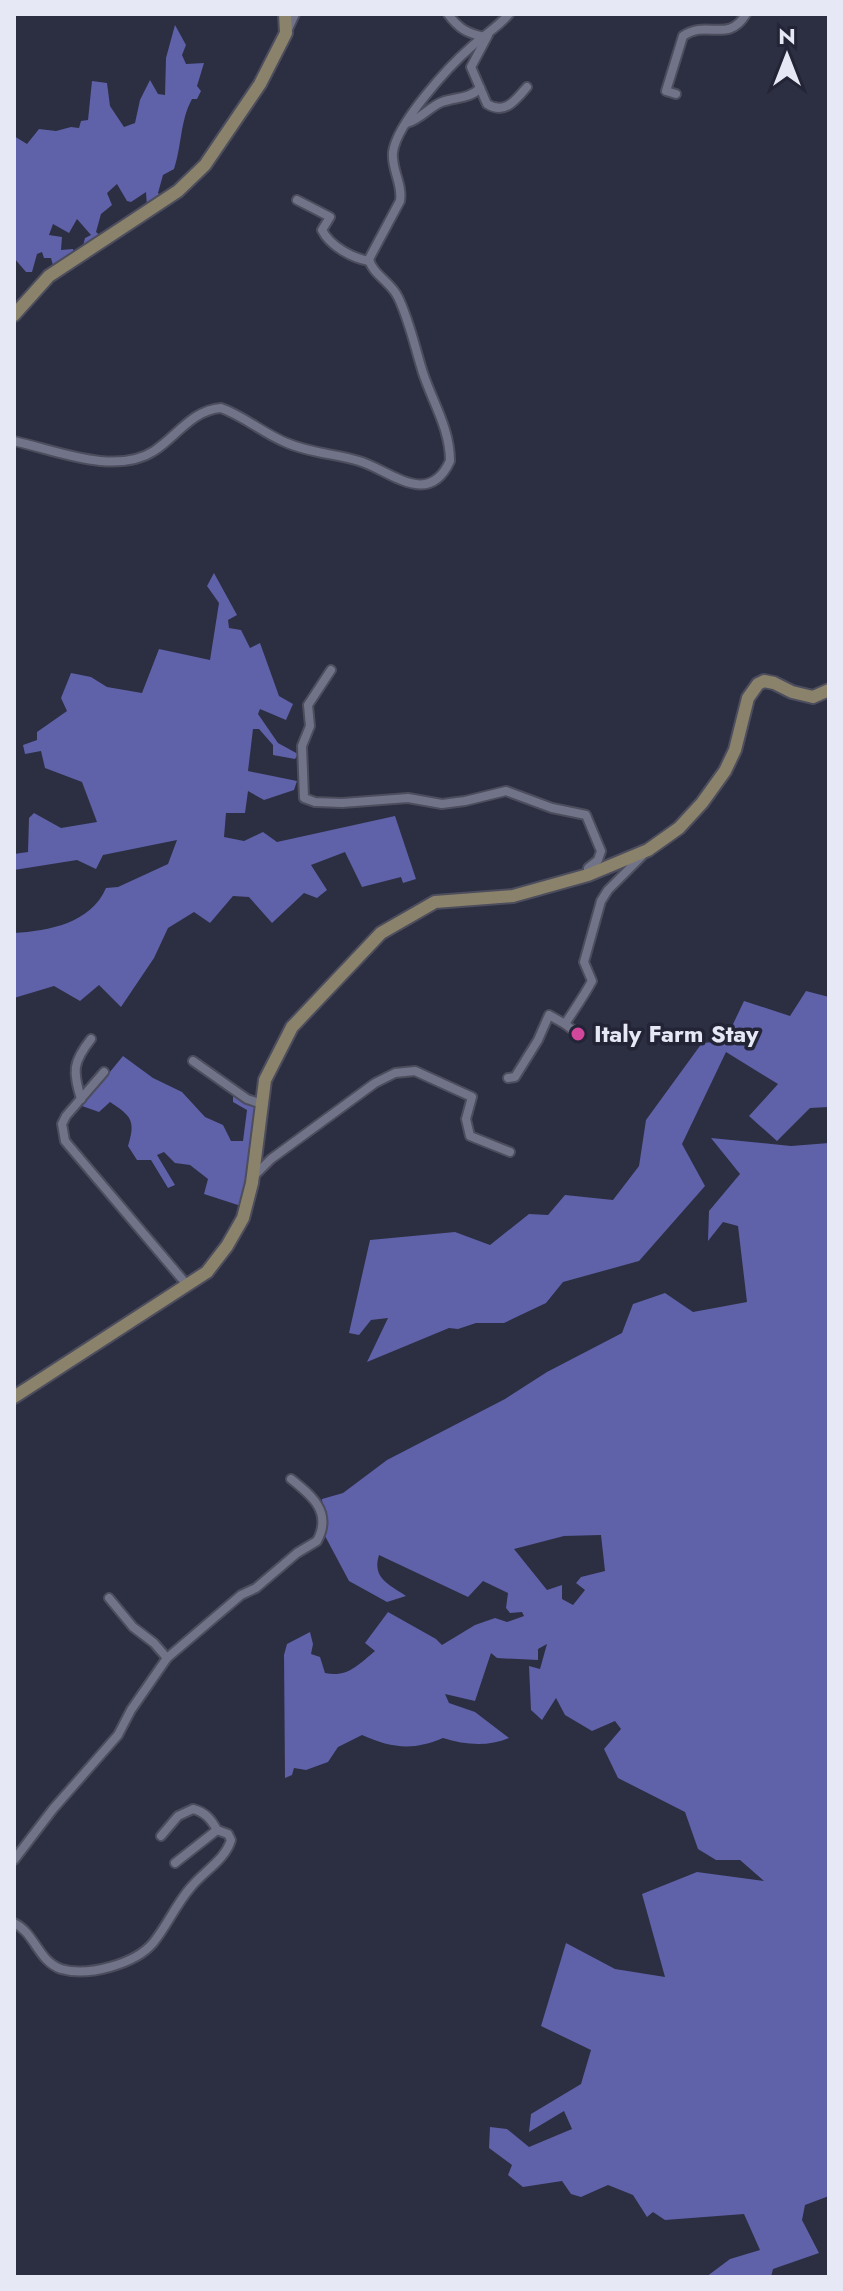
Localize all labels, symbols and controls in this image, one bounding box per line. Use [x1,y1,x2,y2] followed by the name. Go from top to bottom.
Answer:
[747,16,827,96] north arrow
[778,20,796,52] text: N
[594,1016,759,1051] place label: Italy Farm Stay
[569,1025,587,1043] marker: Italy Farm Stay

